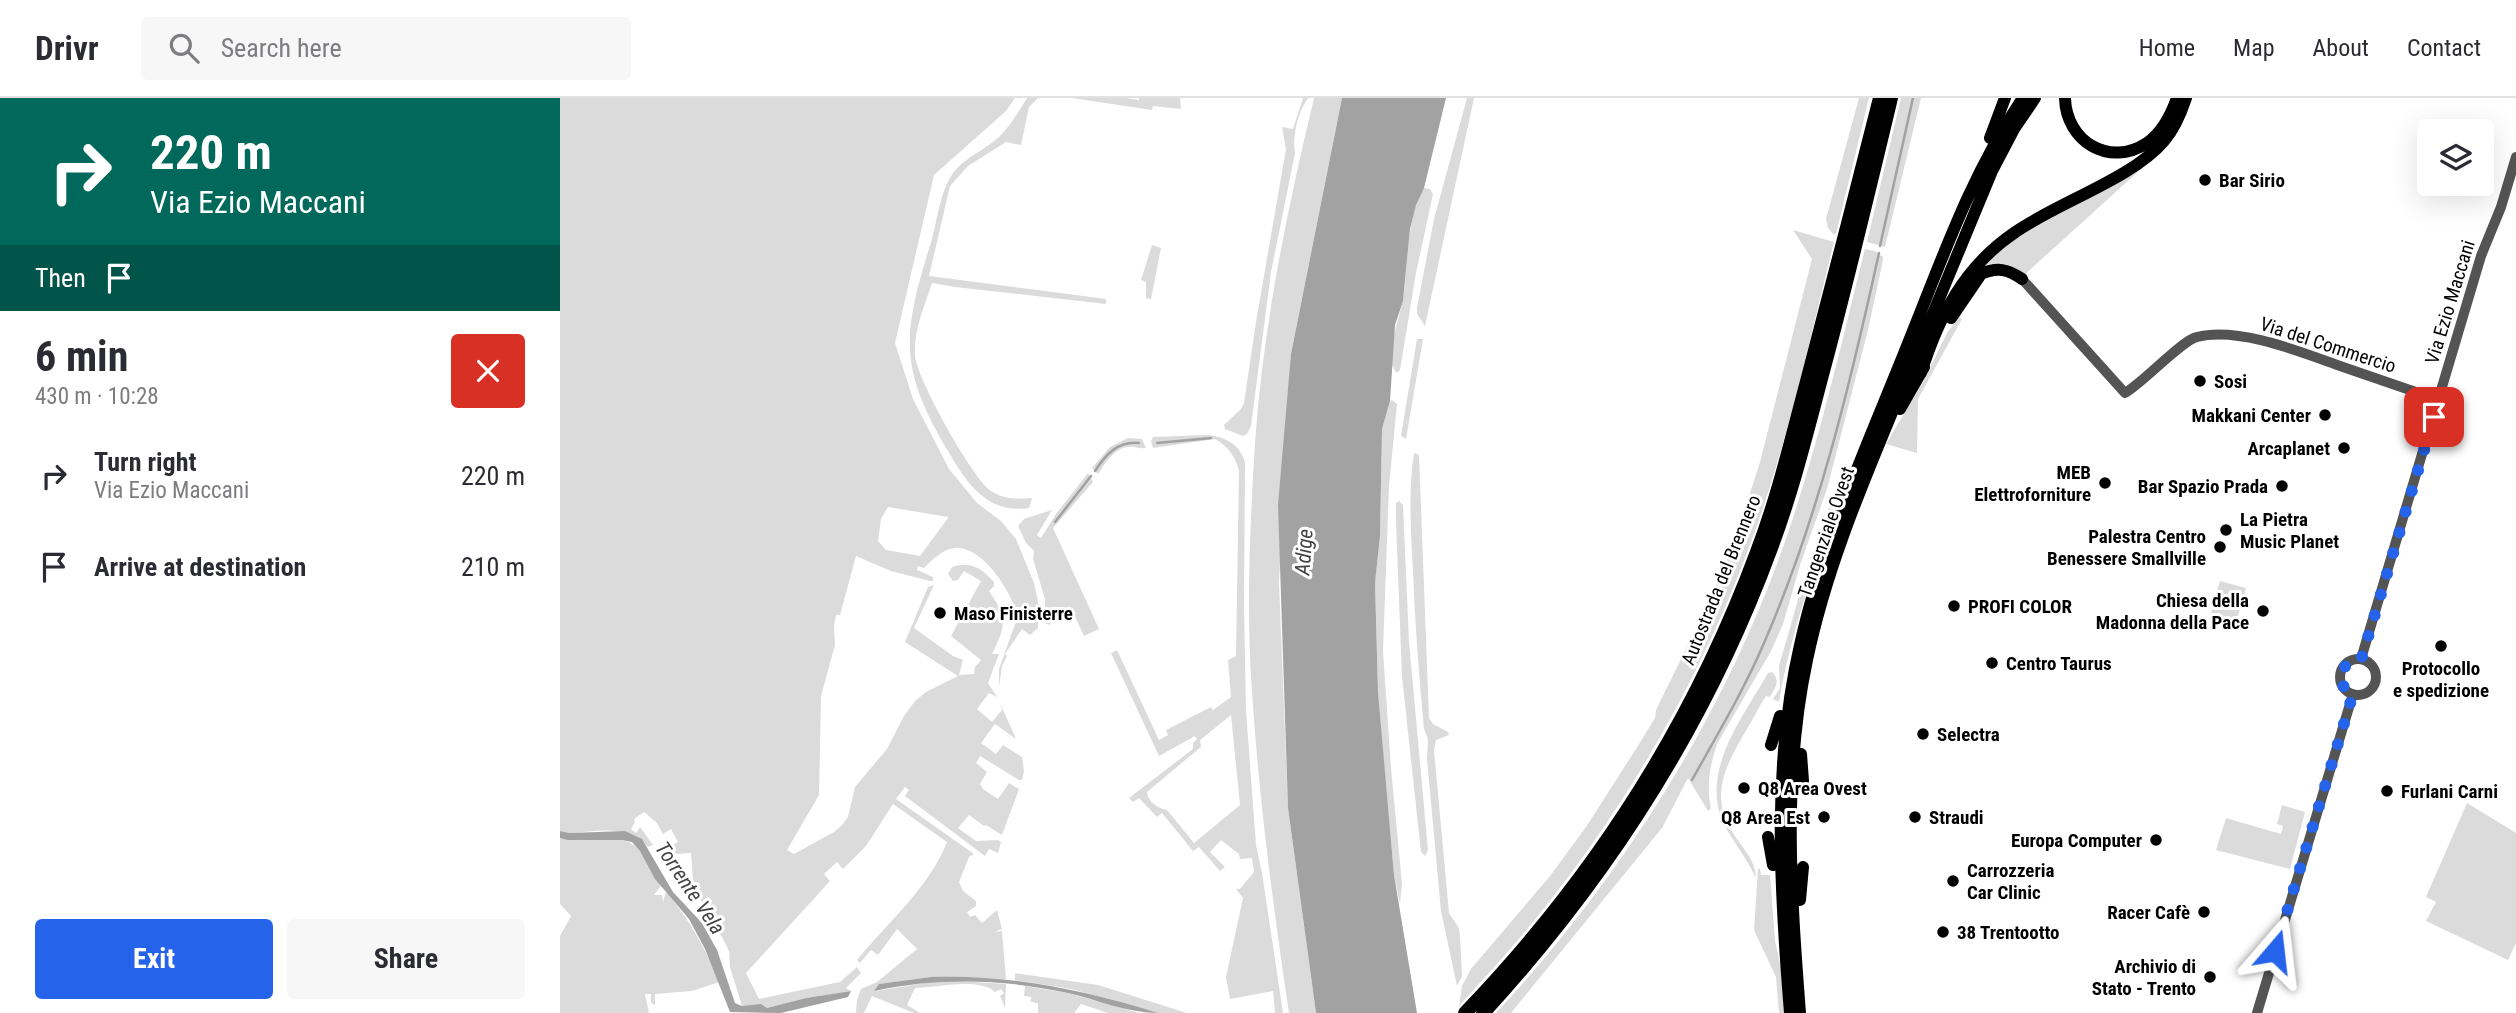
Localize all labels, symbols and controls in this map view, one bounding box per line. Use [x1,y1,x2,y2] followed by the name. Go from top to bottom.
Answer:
[141,17,631,80] search box
[35,29,99,68] text: Drivr
[165,29,203,67] icon: search
[221,33,342,63] text: Search here
[2139,34,2195,62] text: Home
[2233,34,2275,62] text: Map
[2313,34,2369,62] text: About
[2407,34,2481,62] text: Contact
[2417,119,2494,196] map controls
[2417,119,2494,196] button: layers
[150,124,272,181] text: 220 m
[35,126,126,217] icon: right
[2219,169,2285,192] place label: Bar Sirio
[2197,172,2213,188] marker: Bar Sirio
[150,183,366,221] text: Via Ezio Maccani
[2420,237,2480,367] street label: Via Ezio Maccani
[100,259,138,297] icon: arrive
[35,263,86,293] text: Then
[2257,312,2399,378] street label: Via del Commercio
[35,332,128,381] text: 6 min
[451,334,525,408] button: close
[2214,370,2247,393] place label: Sosi
[2192,373,2208,389] marker: Sosi
[35,383,159,410] text: 430 m · 10:28
[2404,387,2464,447] pin
[2415,398,2453,436] icon: arrive
[2192,404,2311,427] place label: Makkani Center
[2317,407,2333,423] marker: Makkani Center
[2247,437,2330,460] place label: Arcaplanet
[2336,440,2352,456] marker: Arcaplanet
[94,447,196,477] text: Turn right
[35,457,73,495] icon: right
[461,461,525,491] text: 220 m
[1974,461,2091,506] place label: MEB Elettroforniture
[1793,464,1859,600] street label: Tangenziale Ovest
[2097,475,2113,491] marker: MEB Elettroforniture
[2138,475,2268,498] place label: Bar Spazio Prada
[94,477,249,504] text: Via Ezio Maccani
[2274,478,2290,494] marker: Bar Spazio Prada
[1676,492,1766,668] street label: Autostrada del Brennero
[2240,508,2339,553] place label: La Pietra Music Planet
[2218,522,2234,538] marker: La Pietra Music Planet
[2047,525,2206,570] place label: Palestra Centro Benessere Smallville
[1290,528,1318,577] water label: Adige
[2212,539,2228,555] marker: Palestra Centro Benessere Smallville
[35,548,73,586] icon: arrive
[94,552,306,582] text: Arrive at destination
[461,552,525,582] text: 210 m
[2096,589,2249,634] place label: Chiesa della Madonna della Pace
[1968,595,2073,618] place label: PROFI COLOR
[1946,598,1962,614] marker: PROFI COLOR
[954,602,1073,625] place label: Maso Finisterre
[2255,603,2271,619] marker: Chiesa della Madonna della Pace
[932,605,948,621] marker: Maso Finisterre
[2433,638,2449,654] marker: Protocollo e spedizione
[2006,652,2112,675] place label: Centro Taurus
[1984,655,2000,671] marker: Centro Taurus
[2393,657,2489,702] place label: Protocollo e spedizione
[1937,723,2000,746] place label: Selectra
[1915,726,1931,742] marker: Selectra
[1758,777,1867,800] place label: Q8 Area Ovest
[1736,780,1752,796] marker: Q8 Area Ovest
[2401,780,2498,803] place label: Furlani Carni
[2379,783,2395,799] marker: Furlani Carni
[1721,806,1810,829] place label: Q8 Area Est
[1929,806,1984,829] place label: Straudi
[1816,809,1832,825] marker: Q8 Area Est
[1907,809,1923,825] marker: Straudi
[2011,829,2142,852] place label: Europa Computer
[2148,832,2164,848] marker: Europa Computer
[650,837,730,939] water label: Torrente Vela
[1967,859,2055,904] place label: Carrozzeria Car Clinic
[1945,873,1961,889] marker: Carrozzeria Car Clinic
[2107,901,2190,924] place label: Racer Cafè
[2196,904,2212,920] marker: Racer Cafè
[2238,914,2312,988] position arrow
[35,919,273,999] button: Exit
[287,919,525,999] button: Share
[1957,921,2060,944] place label: 38 Trentootto
[1935,924,1951,940] marker: 38 Trentootto
[2092,955,2196,1000] place label: Archivio di Stato - Trento
[2202,969,2218,985] marker: Archivio di Stato - Trento

